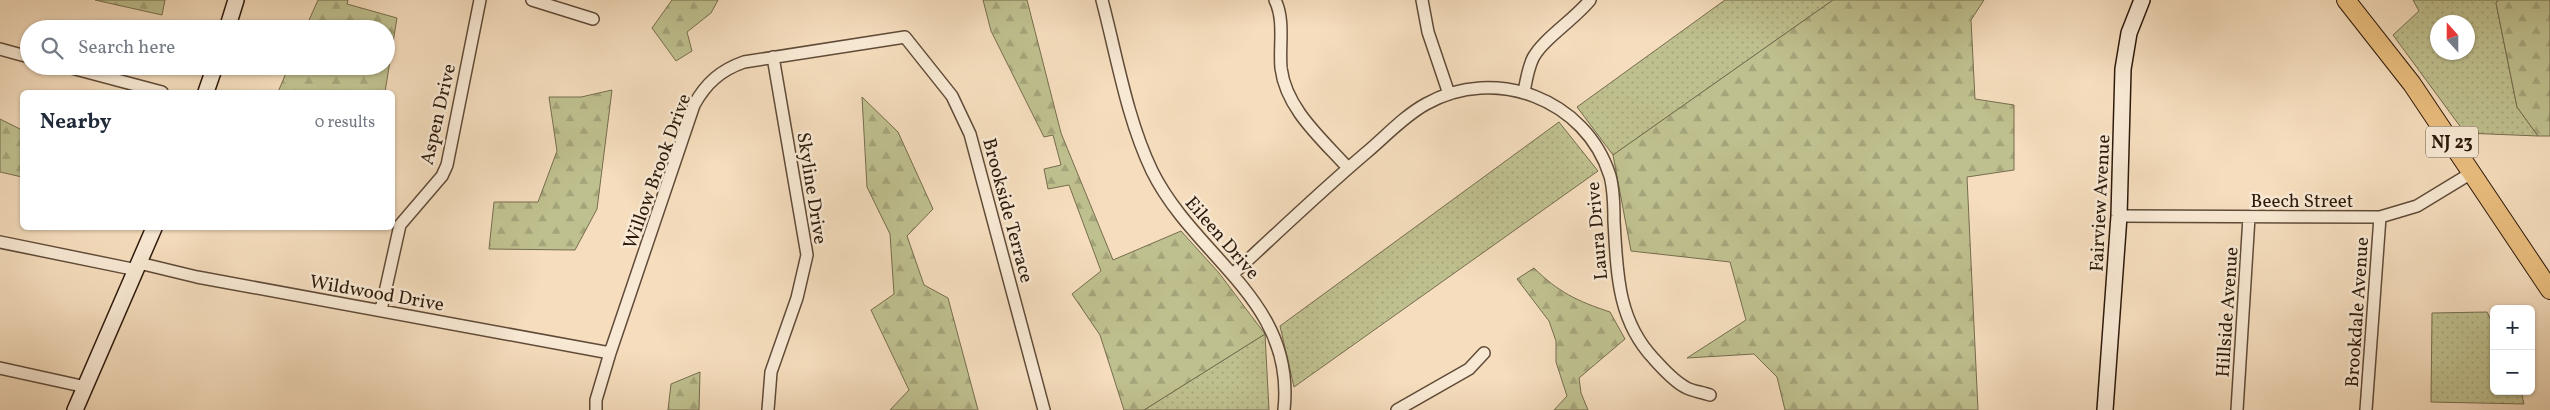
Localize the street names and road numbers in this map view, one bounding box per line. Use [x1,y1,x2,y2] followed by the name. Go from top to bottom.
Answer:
[415,61,463,168] street label: Aspen Drive
[618,90,698,253] street label: Willow Brook Drive
[2426,126,2478,158] road number: NJ 23
[789,130,833,246] street label: Skyline Drive
[2084,134,2118,272] street label: Fairview Avenue
[975,135,1039,286] street label: Brookside Terrace
[1581,181,1615,281] street label: Laura Drive
[2251,189,2354,215] street label: Beech Street
[1178,191,1265,285] street label: Eileen Drive
[2340,236,2376,388] street label: Brookdale Avenue
[2210,246,2246,378] street label: Hillside Avenue
[307,269,446,319] street label: Wildwood Drive

